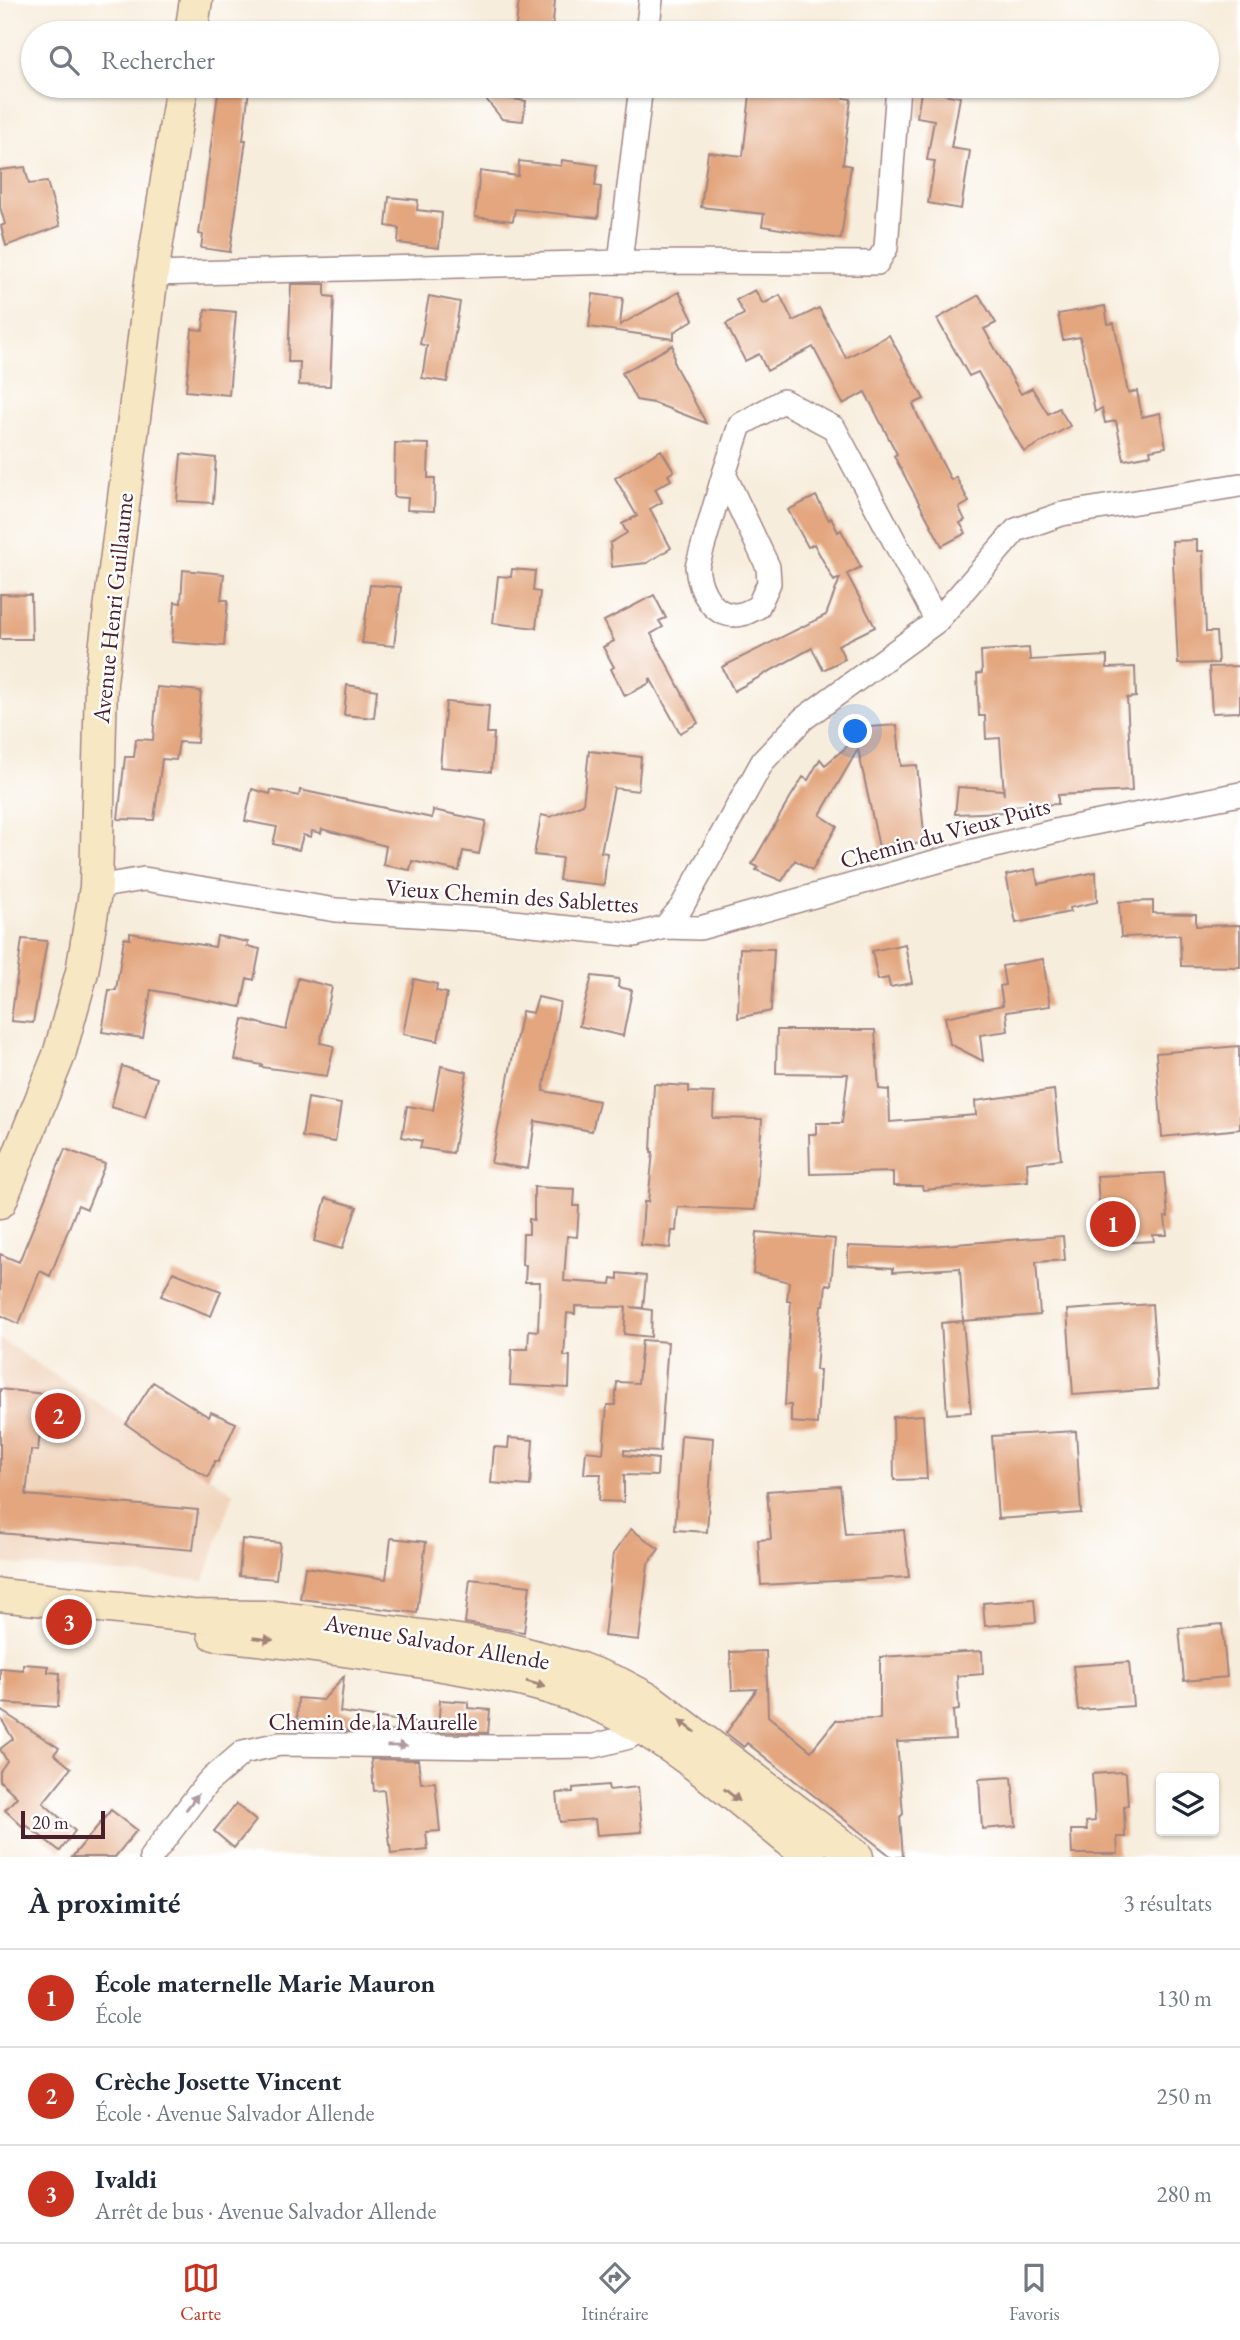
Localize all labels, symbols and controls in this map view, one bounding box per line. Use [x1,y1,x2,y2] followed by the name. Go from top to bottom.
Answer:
[21,21,1219,98] search box
[45,41,83,79] icon: search
[101,43,215,77] text: Rechercher
[85,491,140,726] street label: Avenue Henri Guillaume
[838,714,872,748] your location
[836,790,1053,875] street label: Chemin du Vieux Puits
[384,871,640,920] street label: Vieux Chemin des Sablettes
[1090,1198,1136,1250] pin: 1
[35,1390,81,1442] pin: 2
[46,1596,92,1648] pin: 3
[321,1606,552,1677] street label: Avenue Salvador Allende
[252,1634,274,1645] one-way arrow
[525,1679,547,1690] one-way arrow
[269,1706,477,1737] street label: Chemin de la Maurelle
[678,1718,696,1733] one-way arrow
[387,1740,409,1752] one-way arrow
[1156,1773,1219,1836] map controls
[1156,1773,1219,1836] button: layers
[722,1788,740,1803] one-way arrow
[185,1794,200,1812] one-way arrow
[21,1808,105,1840] scale bar
[32,1810,69,1835] text: 20 m
[28,1883,180,1922] text: À proximité
[1124,1888,1212,1918] text: 3 résultats
[95,1966,435,2000] text: École maternelle Marie Mauron
[45,1983,57,2013] text: 1
[1156,1983,1212,2013] text: 130 m
[95,2000,142,2030] text: École
[95,2064,341,2098] text: Crèche Josette Vincent
[45,2081,57,2111] text: 2
[1156,2081,1212,2111] text: 250 m
[95,2098,375,2128] text: École · Avenue Salvador Allende
[95,2162,157,2196] text: Ivaldi
[45,2179,57,2209] text: 3
[1156,2179,1212,2209] text: 280 m
[95,2196,436,2226] text: Arrêt de bus · Avenue Salvador Allende
[180,2259,221,2326] tab: Carte
[582,2259,648,2326] tab: Itinéraire
[1009,2259,1060,2326] tab: Favoris

